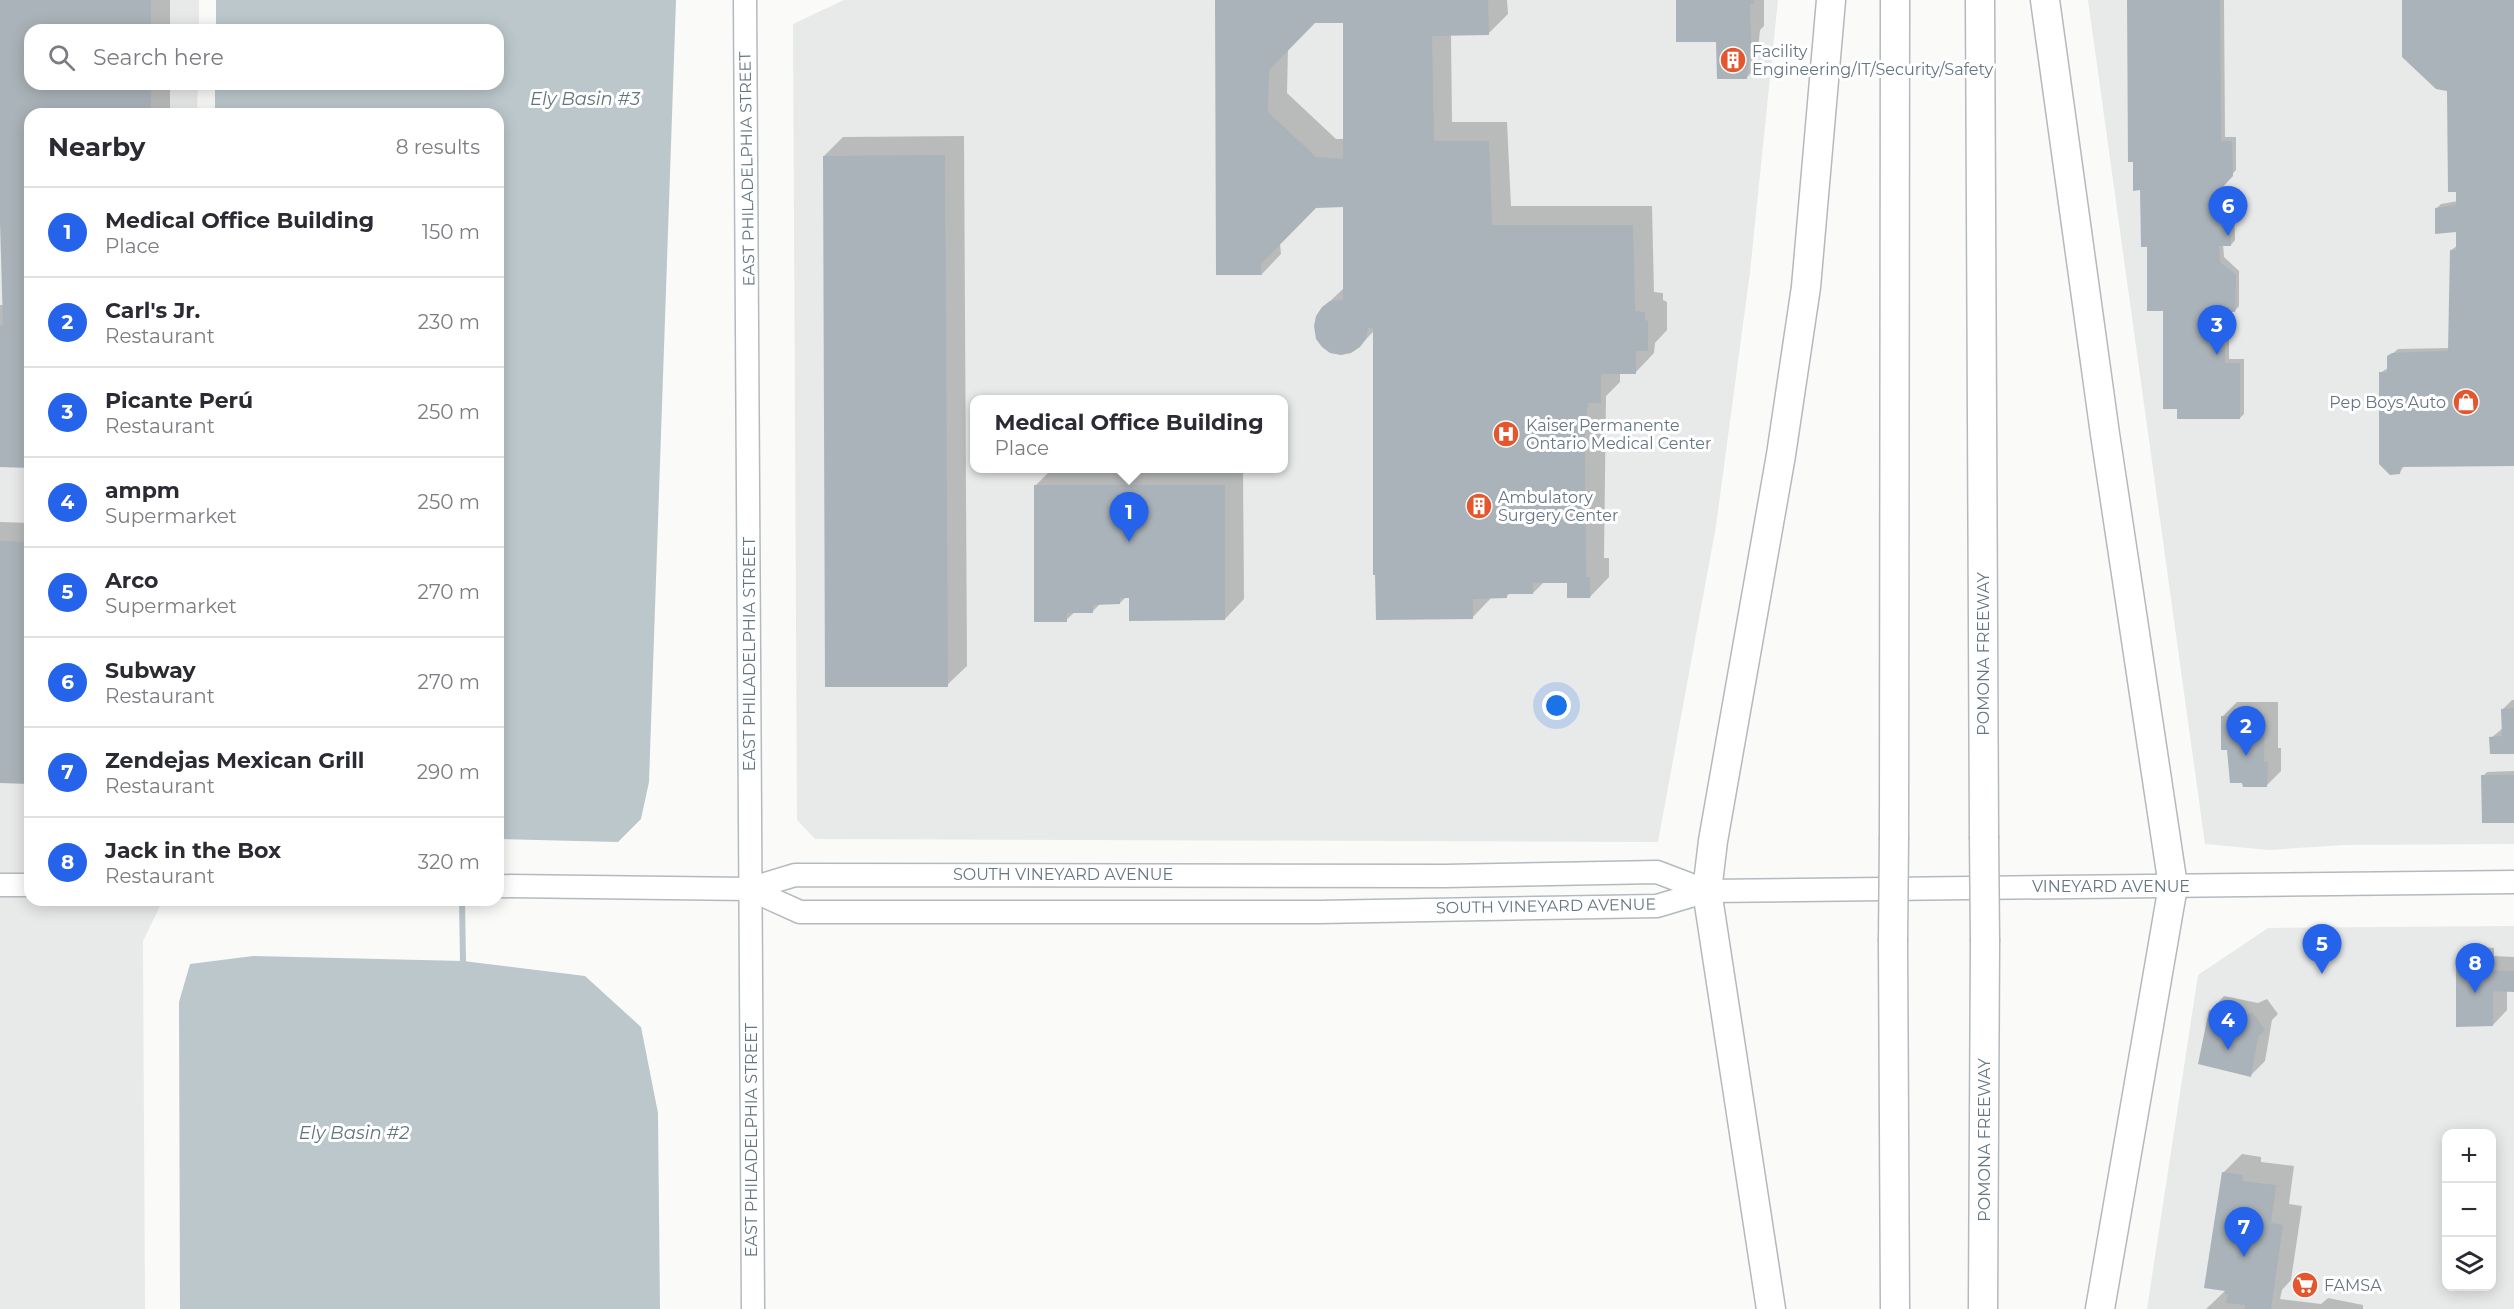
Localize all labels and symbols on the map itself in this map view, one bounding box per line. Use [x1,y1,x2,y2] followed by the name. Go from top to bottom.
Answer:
[1752,42,1993,79] place label: Facility Engineering/IT/Security/Safety
[1718,45,1748,75] building icon: Facility Engineering/IT/Security/Safety
[735,51,759,286] street label: EAST PHILADELPHIA STREET
[530,88,641,110] water label: Ely Basin #3
[2208,186,2248,236] pin: 6
[2198,306,2236,355] pin: 3
[2451,387,2481,417] shop icon: Pep Boys Auto
[2329,393,2446,412] place label: Pep Boys Auto
[1526,416,1711,453] place label: Kaiser Permanente Ontario Medical Center
[1491,419,1521,449] hospital icon: Kaiser Permanente Ontario Medical Center
[1498,488,1618,525] place label: Ambulatory Surgery Center
[1464,491,1494,521] building icon: Ambulatory Surgery Center
[1110,492,1148,542] pin: 1
[740,536,759,771] street label: EAST PHILADELPHIA STREET
[1974,572,1993,736] street label: POMONA FREEWAY
[1542,691,1571,720] your location
[2226,706,2266,756] pin: 2
[953,865,1173,884] street label: SOUTH VINEYARD AVENUE
[2032,877,2190,896] street label: VINEYARD AVENUE
[1436,895,1656,917] street label: SOUTH VINEYARD AVENUE
[2302,924,2342,974] pin: 5
[2456,944,2494,993] pin: 8
[2208,1000,2248,1050] pin: 4
[742,1022,761,1257] street label: EAST PHILADELPHIA STREET
[1975,1058,1994,1222] street label: POMONA FREEWAY
[299,1122,409,1144] water label: Ely Basin #2
[2224,1208,2264,1257] pin: 7
[2290,1270,2320,1300] supermarket icon: FAMSA
[2324,1276,2382,1295] place label: FAMSA

